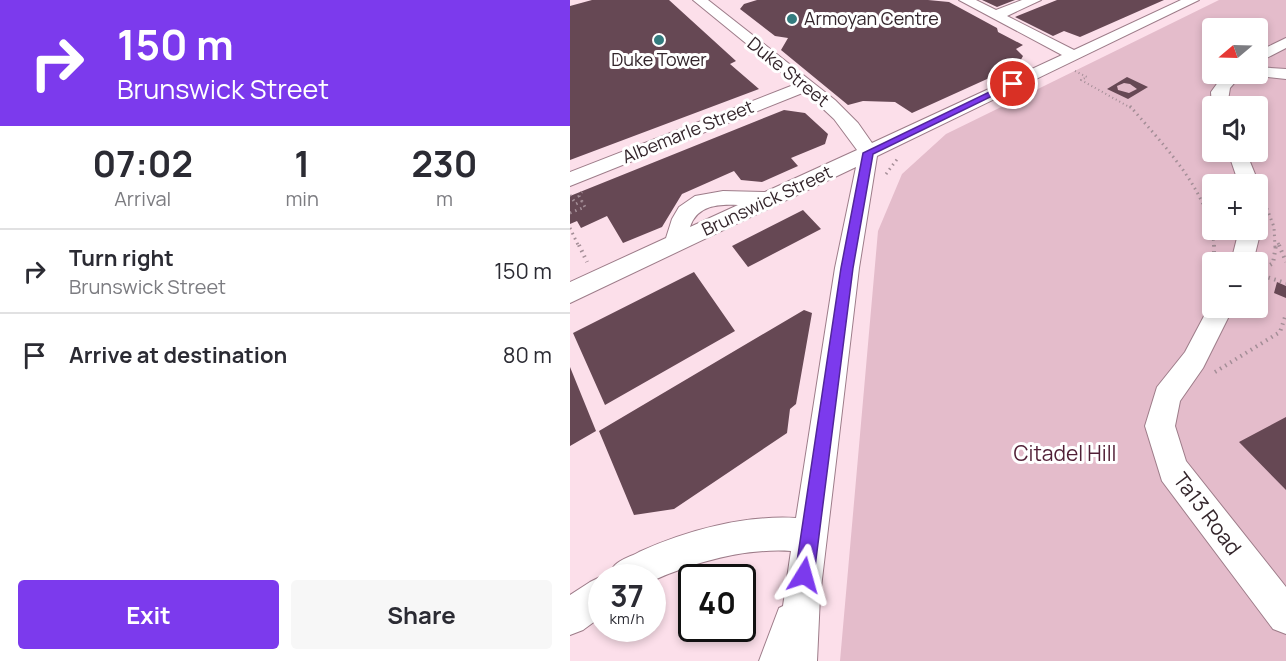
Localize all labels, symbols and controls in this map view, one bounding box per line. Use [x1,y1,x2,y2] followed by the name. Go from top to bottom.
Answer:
[804,6,939,30] place label: Armoyan Centre
[785,12,799,26] marker: Armoyan Centre
[117,15,234,73] text: 150 m
[1202,18,1268,84] north arrow
[1202,18,1268,318] map controls
[18,24,96,102] icon: right
[743,31,834,112] street label: Duke Street
[652,33,666,47] marker: Duke Tower
[611,47,707,71] place label: Duke Tower
[987,58,1038,109] pin
[996,67,1029,100] icon: arrive
[117,70,329,107] text: Brunswick Street
[618,94,757,168] street label: Albemarle Street
[1202,96,1268,162] button: sound
[93,139,193,188] text: 07:02
[294,139,310,188] text: 1
[411,139,477,188] text: 230
[697,159,836,241] street label: Brunswick Street
[1202,174,1268,240] button: +
[114,185,171,212] text: Arrival
[285,185,319,212] text: min
[436,185,453,212] text: m
[69,243,174,273] text: Turn right
[1202,252,1268,318] button: −
[18,255,51,288] icon: right
[494,256,552,286] text: 150 m
[69,273,226,300] text: Brunswick Street
[18,339,51,372] icon: arrive
[69,340,287,370] text: Arrive at destination
[503,340,552,370] text: 80 m
[1014,439,1116,467] park label: Citadel Hill
[1168,466,1248,560] street label: Ta13 Road
[772,543,836,607] position arrow
[678,564,756,642] speed limit sign: 40
[610,575,644,616] text: 37
[18,580,279,649] button: Exit
[291,580,552,649] button: Share
[610,608,644,629] text: km/h

